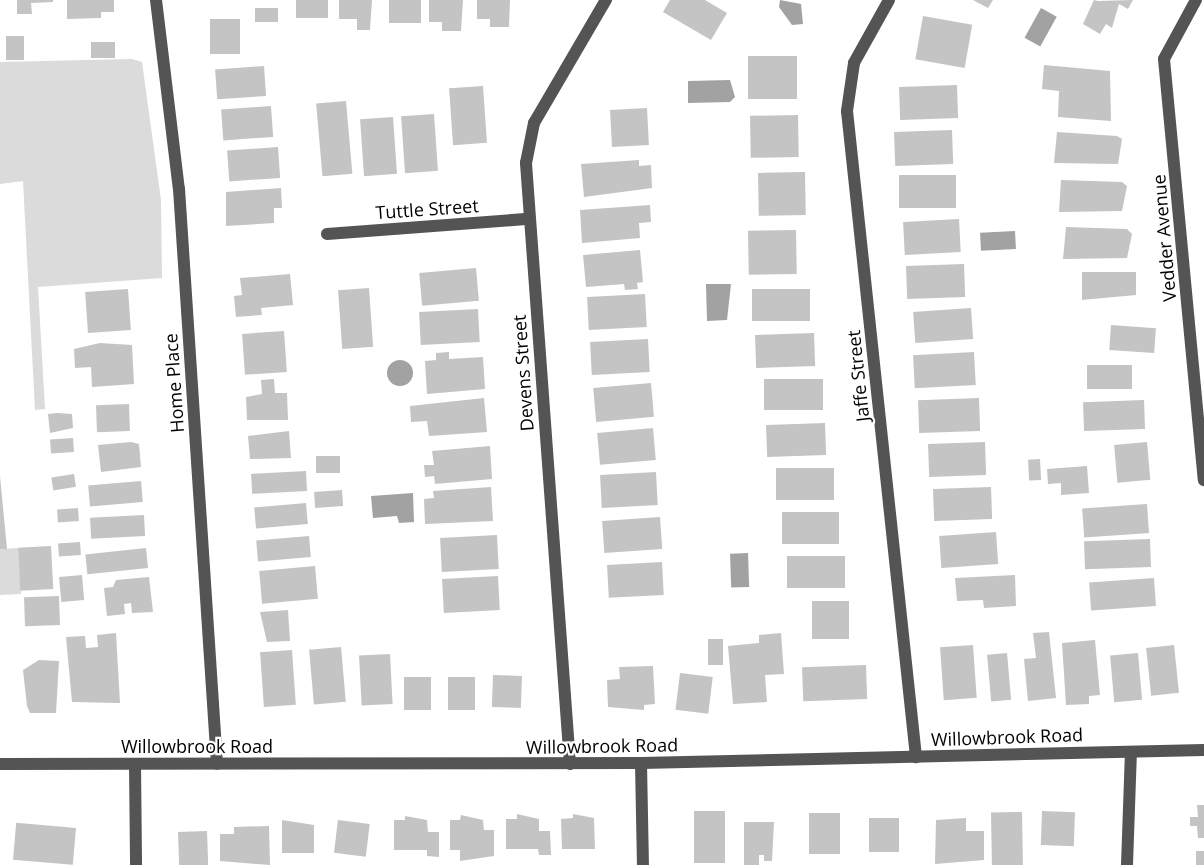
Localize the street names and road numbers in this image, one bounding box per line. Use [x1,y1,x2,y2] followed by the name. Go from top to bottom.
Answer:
[1148,173,1180,303] street label: Vedder Avenue
[375,195,479,223] street label: Tuttle Street
[508,314,538,432] street label: Devens Street
[842,329,874,423] street label: Jaffe Street
[160,333,188,433] street label: Home Place
[931,724,1083,750] street label: Willowbrook Road
[526,734,678,758] street label: Willowbrook Road
[121,735,273,757] street label: Willowbrook Road

